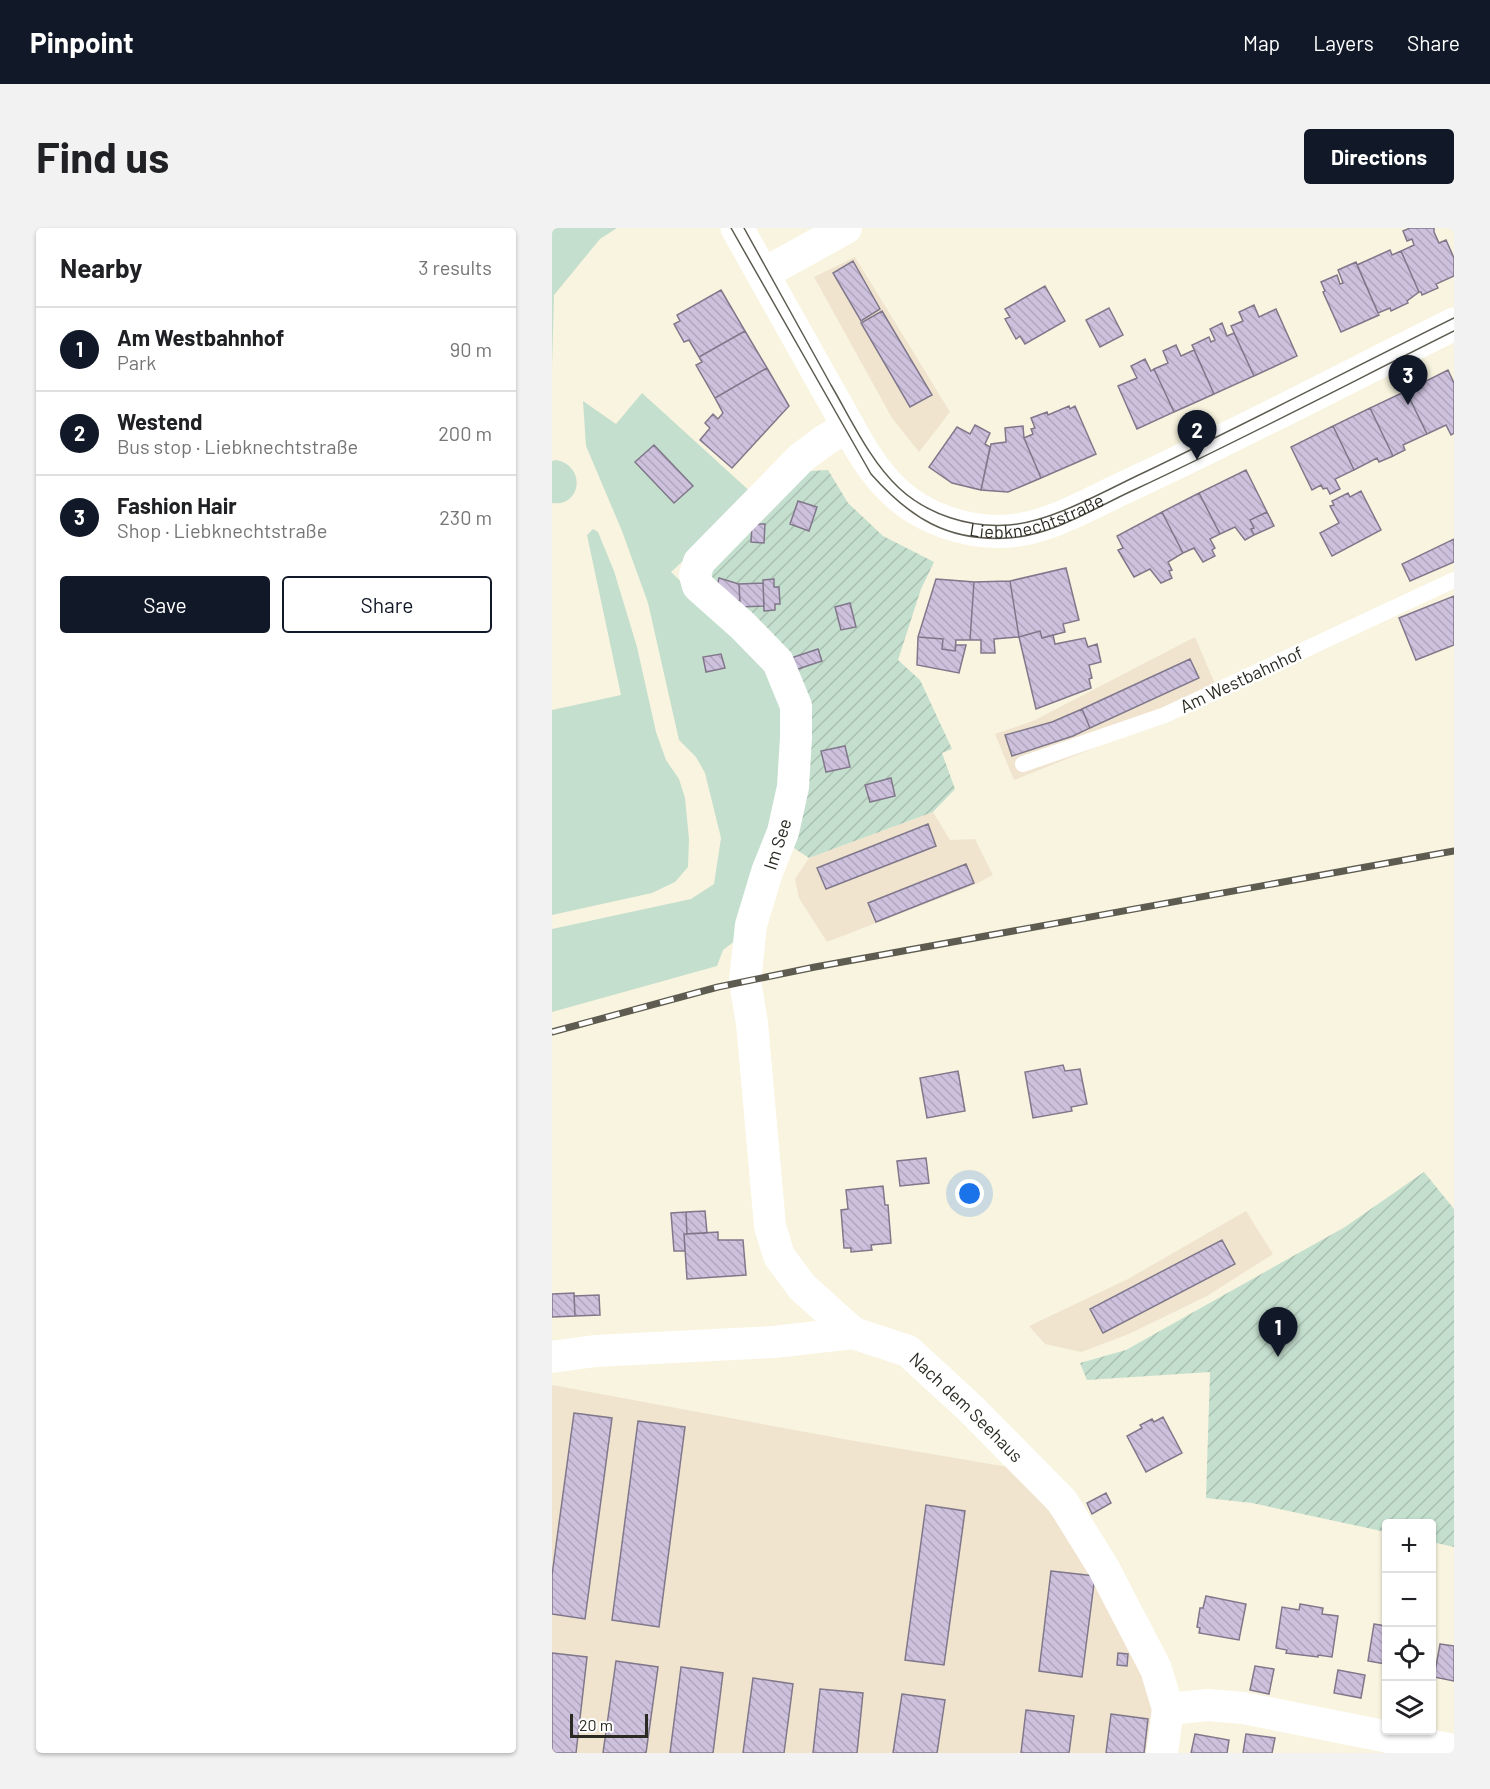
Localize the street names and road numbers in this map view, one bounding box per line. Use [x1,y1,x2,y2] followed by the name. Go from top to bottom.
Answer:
[968,488,1107,542] street label: Liebknechtstraße
[1176,641,1306,717] street label: Am Westbahnhof
[758,815,796,873] street label: Im See
[905,1347,1028,1466] street label: Nach dem Seehaus

